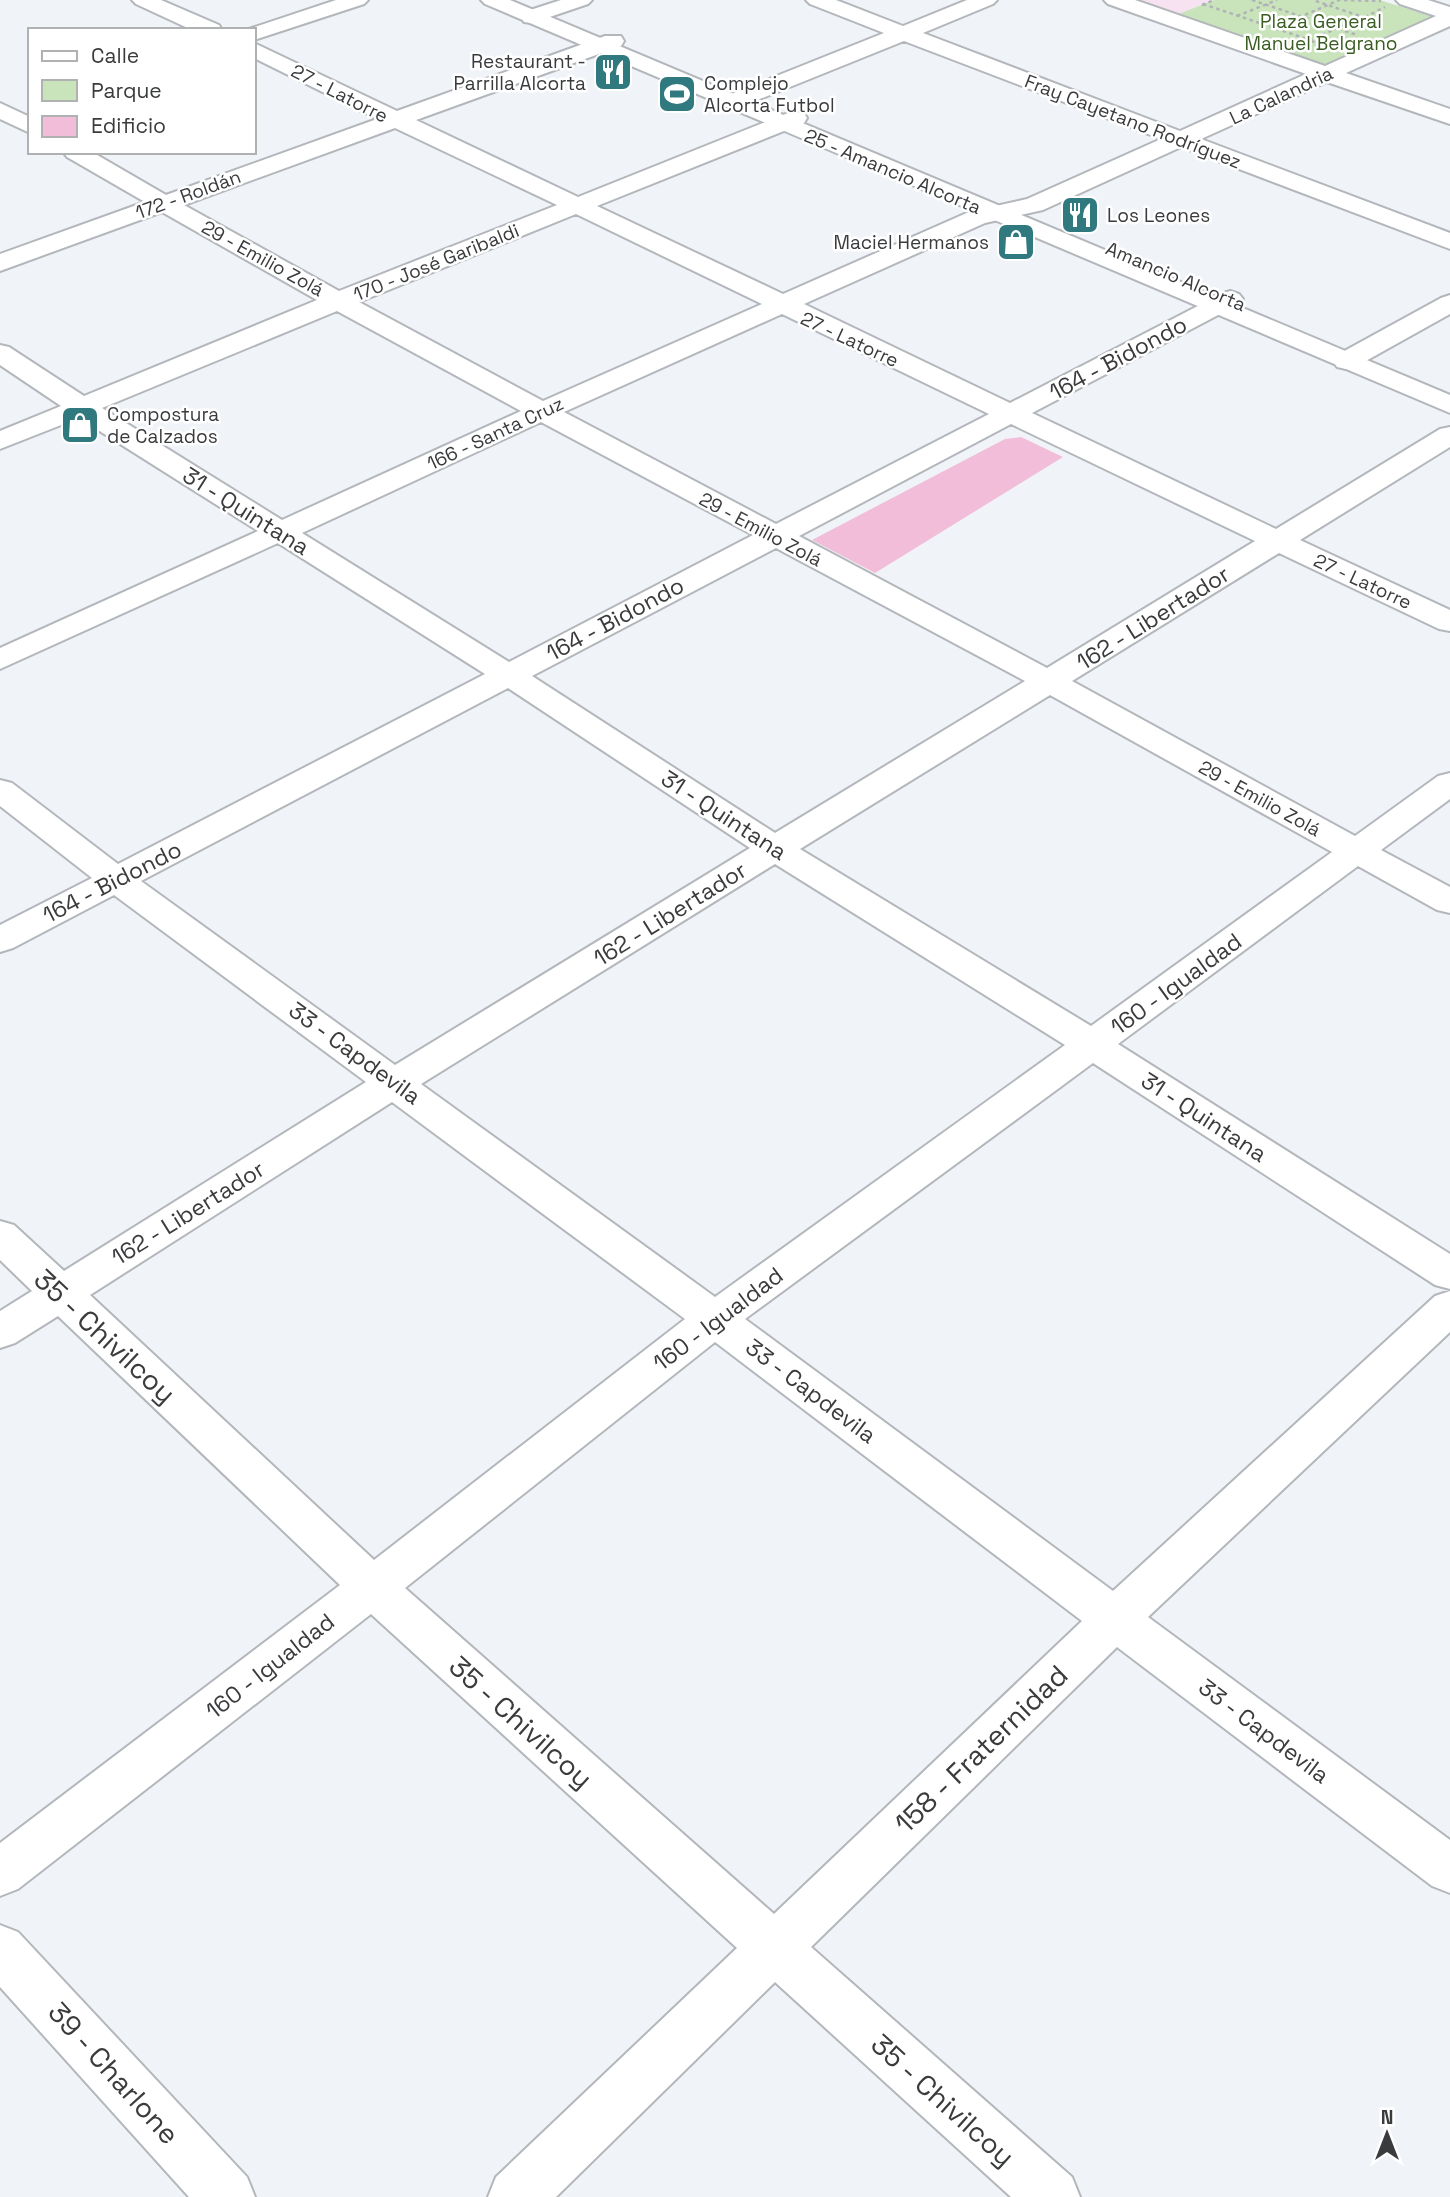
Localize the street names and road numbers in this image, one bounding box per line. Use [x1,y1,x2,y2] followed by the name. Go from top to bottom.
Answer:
[287,58,392,129] street label: 27 - Latorre
[1225,61,1337,130] street label: La Calandria
[1021,69,1245,174] street label: Fray Cayetano Rodríguez
[801,123,985,220] street label: 25 - Amancio Alcorta
[132,164,244,225] street label: 172 - Roldán
[197,215,328,302] street label: 29 - Emilio Zolá
[350,218,523,307] street label: 170 - José Garibaldi
[1102,236,1250,317] street label: Amancio Alcorta
[797,306,903,373] street label: 27 - Latorre
[1044,309,1192,407] street label: 164 - Bidondo
[423,391,567,476] street label: 166 - Santa Cruz
[177,460,315,562] street label: 31 - Quintana
[695,486,827,572] street label: 29 - Emilio Zolá
[1310,548,1416,615] street label: 27 - Latorre
[1071,559,1235,677] street label: 162 - Libertador
[541,570,689,668] street label: 164 - Bidondo
[1194,755,1325,842] street label: 29 - Emilio Zolá
[655,763,793,867] street label: 31 - Quintana
[37,834,187,930] street label: 164 - Bidondo
[588,855,752,973] street label: 162 - Libertador
[1104,926,1248,1042] street label: 160 - Igualdad
[283,995,427,1111] street label: 33 - Capdevila
[1135,1065,1273,1169] street label: 31 - Quintana
[106,1154,270,1272] street label: 162 - Libertador
[647,1260,789,1378] street label: 160 - Igualdad
[26,1261,184,1411] street label: 35 - Chivilcoy
[740,1332,882,1450] street label: 33 - Capdevila
[200,1606,340,1726] street label: 160 - Igualdad
[442,1648,600,1796] street label: 35 - Chivilcoy
[887,1657,1075,1841] street label: 158 - Fraternidad
[1193,1672,1335,1790] street label: 33 - Capdevila
[41,1994,187,2152] street label: 39 - Charlone
[864,2026,1022,2174] street label: 35 - Chivilcoy

